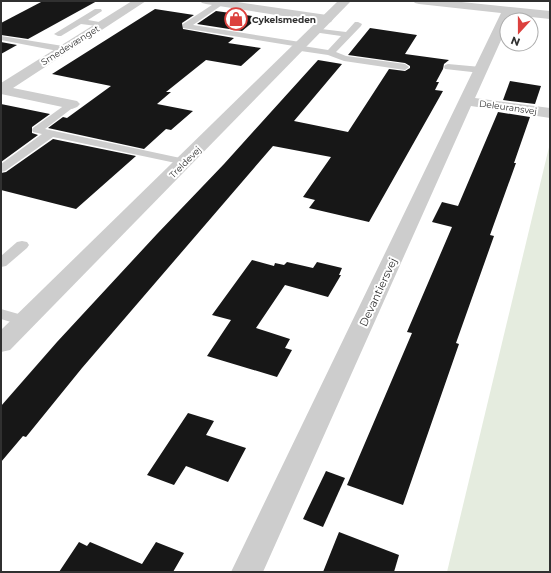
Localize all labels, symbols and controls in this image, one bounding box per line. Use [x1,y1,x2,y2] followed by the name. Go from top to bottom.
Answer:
[223,6,249,32] shop icon: Cykelsmeden
[499,12,539,52] north arrow
[252,14,316,25] place label: Cykelsmeden
[39,22,102,67] street label: Smedevænget
[509,33,522,49] text: N
[478,97,538,117] street label: Deleuransvej
[167,144,203,180] street label: Treldevej
[356,255,400,329] street label: Devantiersvej

